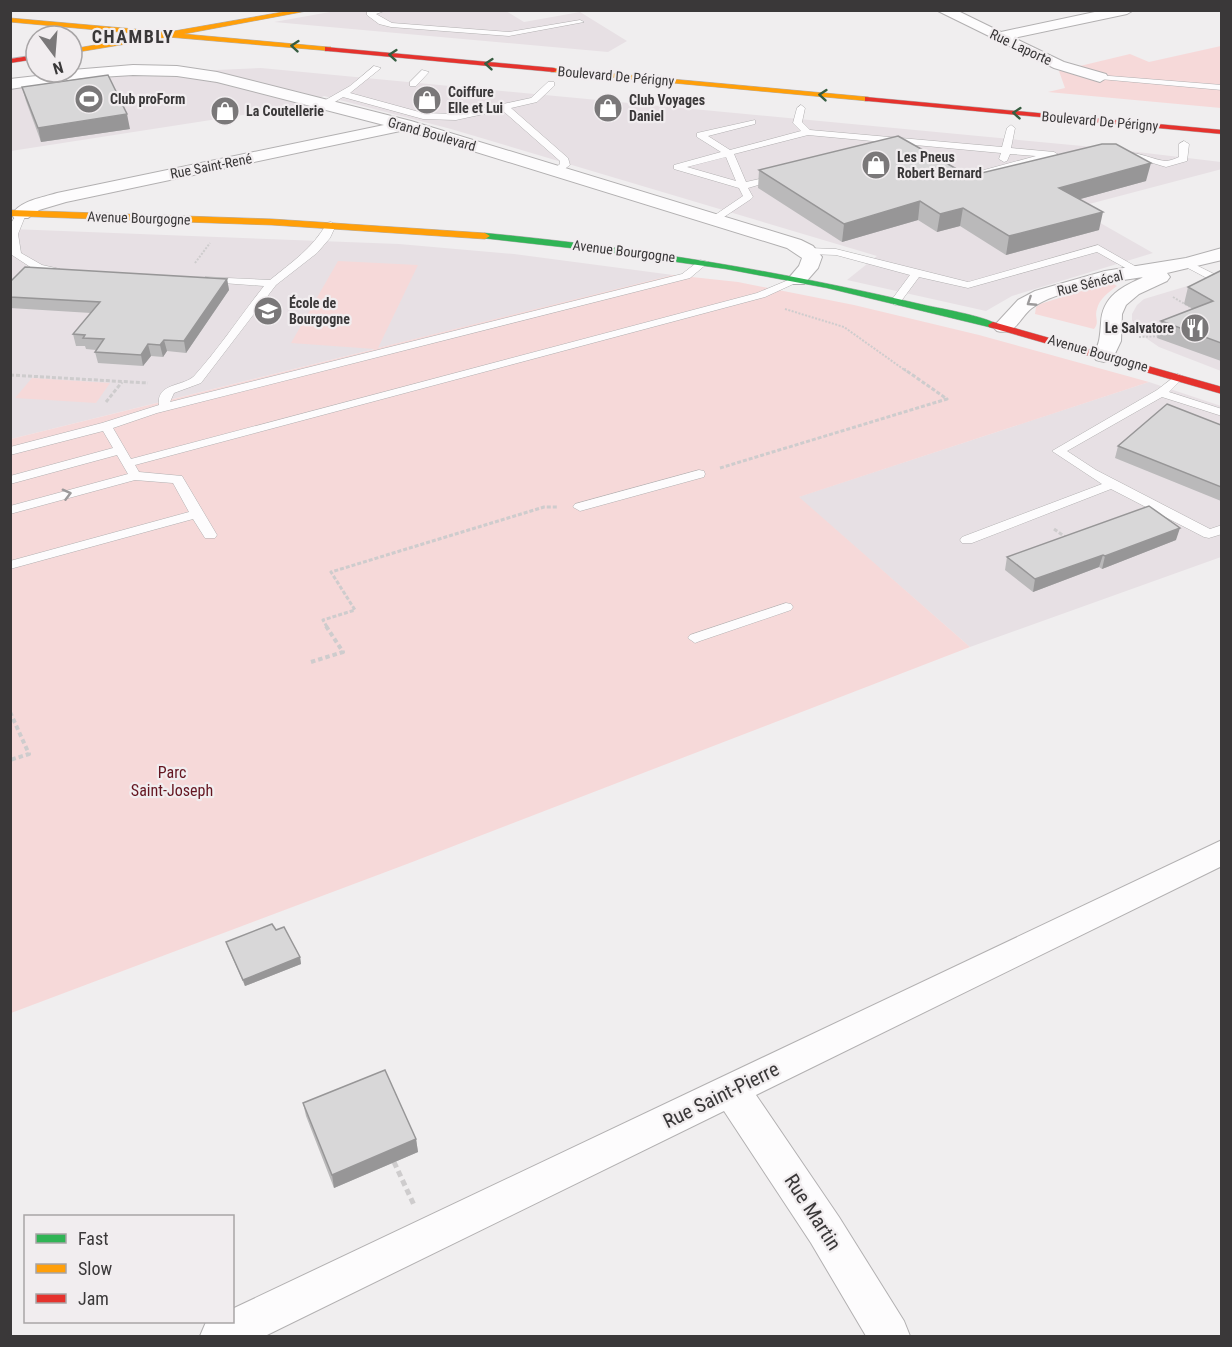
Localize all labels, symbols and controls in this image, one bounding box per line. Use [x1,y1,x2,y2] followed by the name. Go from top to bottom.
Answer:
[24,24,84,84] north arrow
[92,26,174,47] district label: CHAMBLY
[987,26,1055,69] street label: Rue Laporte
[290,40,300,53] one-way arrow
[388,49,397,62] one-way arrow
[51,57,65,78] text: N
[485,58,494,71] one-way arrow
[557,63,675,89] street label: Boulevard De Périgny
[73,83,105,115] sports icon: Club proForm
[411,84,443,116] shop icon: Coiffure Elle et Lui
[448,84,503,116] place label: Coiffure Elle et Lui
[818,89,827,102] one-way arrow
[110,91,185,107] place label: Club proForm
[592,92,624,124] shop icon: Club Voyages Daniel
[629,92,705,124] place label: Club Voyages Daniel
[209,95,241,127] shop icon: La Coutellerie
[246,103,324,119] place label: La Coutellerie
[1012,107,1021,120] one-way arrow
[1041,108,1159,134] street label: Boulevard De Périgny
[386,114,478,154] street label: Grand Boulevard
[860,149,892,181] shop icon: Les Pneus Robert Bernard
[897,149,982,181] place label: Les Pneus Robert Bernard
[169,150,254,182] street label: Rue Saint-René
[87,208,191,228] street label: Avenue Bourgogne
[572,237,677,265] street label: Avenue Bourgogne
[1055,267,1125,299] street label: Rue Sénécal
[289,294,350,327] place label: École de Bourgogne
[1027,294,1037,306] one-way arrow
[252,295,284,327] school or university icon: École de Bourgogne
[1179,312,1211,344] restaurant icon: Le Salvatore
[1105,320,1174,336] place label: Le Salvatore
[1046,331,1150,375] street label: Avenue Bourgogne
[62,489,72,502] one-way arrow
[131,763,213,800] park label: Parc Saint-Joseph
[659,1057,783,1133] street label: Rue Saint-Pierre
[780,1170,846,1254] street label: Rue Martin
[24,1215,234,1323] legend
[78,1228,109,1249] text: Fast
[78,1258,113,1279] text: Slow
[78,1288,109,1309] text: Jam

